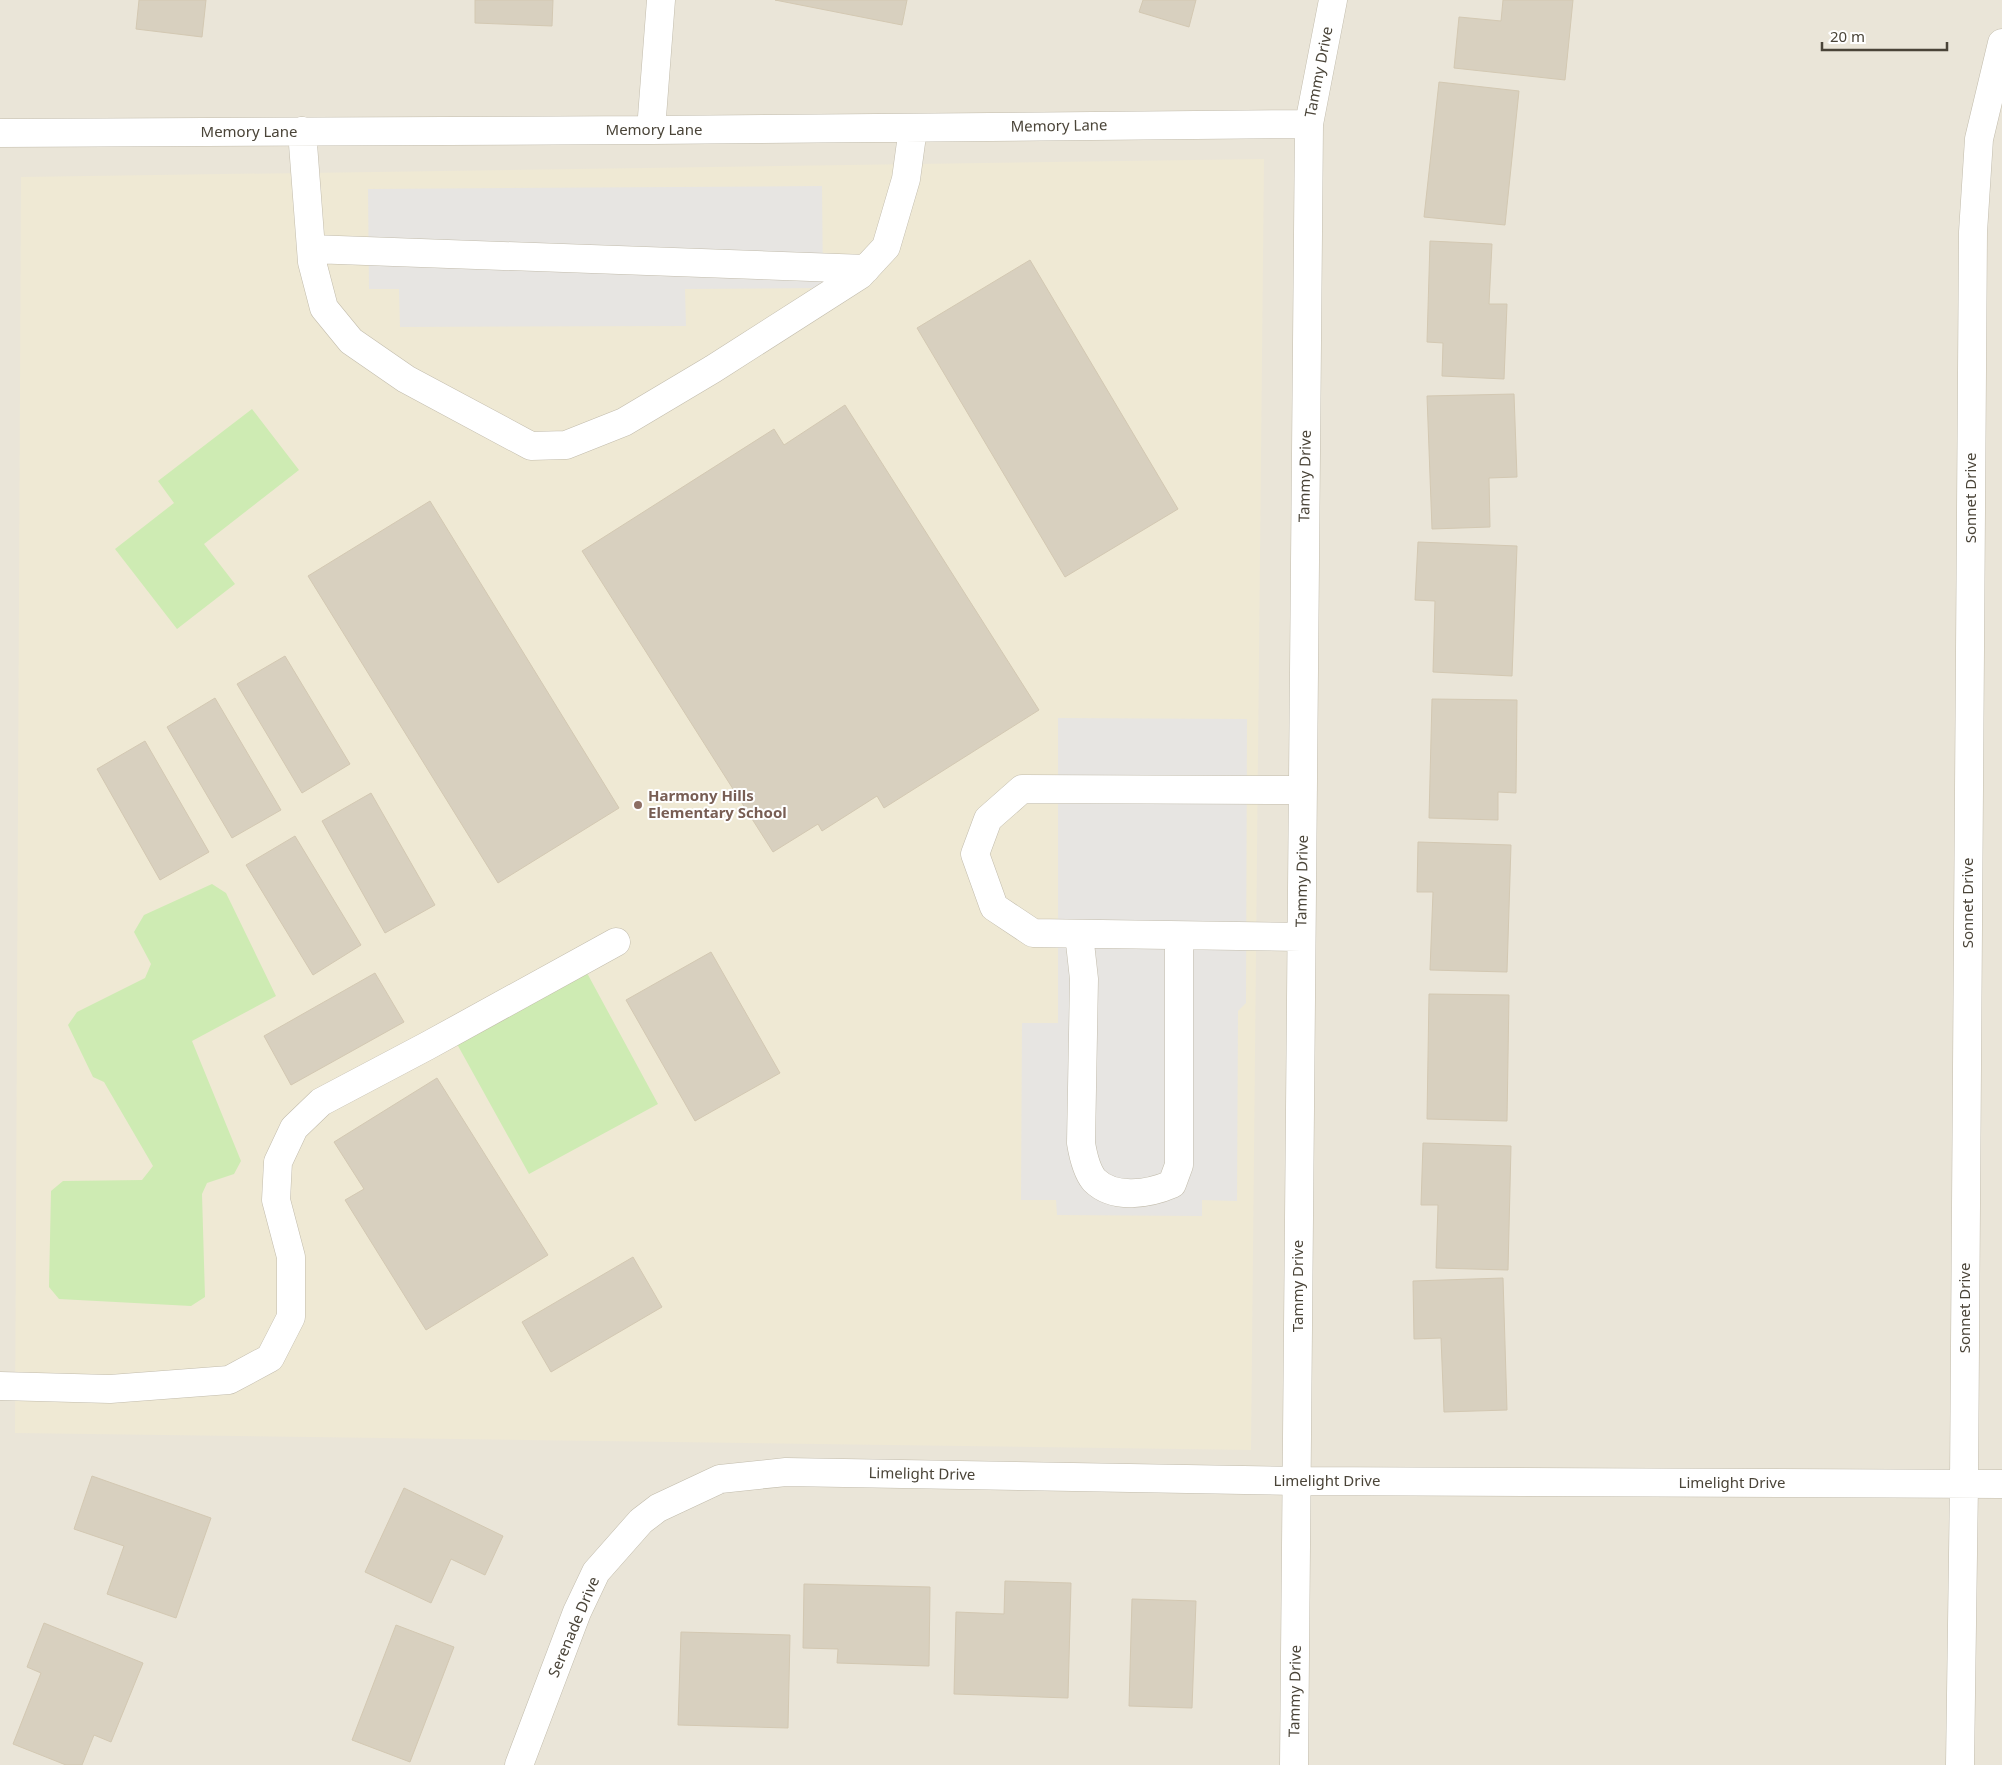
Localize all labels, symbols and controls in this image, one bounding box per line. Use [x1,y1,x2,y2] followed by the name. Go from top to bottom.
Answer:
[1822,20,1947,52] scale bar
[1299,25,1337,119] street label: Tammy Drive
[1830,26,1865,46] text: 20 m
[1010,114,1108,136] street label: Memory Lane
[606,119,702,139] street label: Memory Lane
[201,121,297,141] street label: Memory Lane
[1293,430,1315,522] street label: Tammy Drive
[1960,453,1980,543] street label: Sonnet Drive
[648,785,787,822] place label: Harmony Hills Elementary School
[632,799,644,811] marker: Harmony Hills Elementary School
[1290,835,1312,927] street label: Tammy Drive
[1957,858,1977,948] street label: Sonnet Drive
[1287,1240,1307,1332] street label: Tammy Drive
[1954,1263,1974,1353] street label: Sonnet Drive
[868,1462,976,1484] street label: Limelight Drive
[1274,1470,1380,1490] street label: Limelight Drive
[1679,1472,1785,1492] street label: Limelight Drive
[543,1573,603,1680] street label: Serenade Drive
[1283,1645,1305,1737] street label: Tammy Drive

